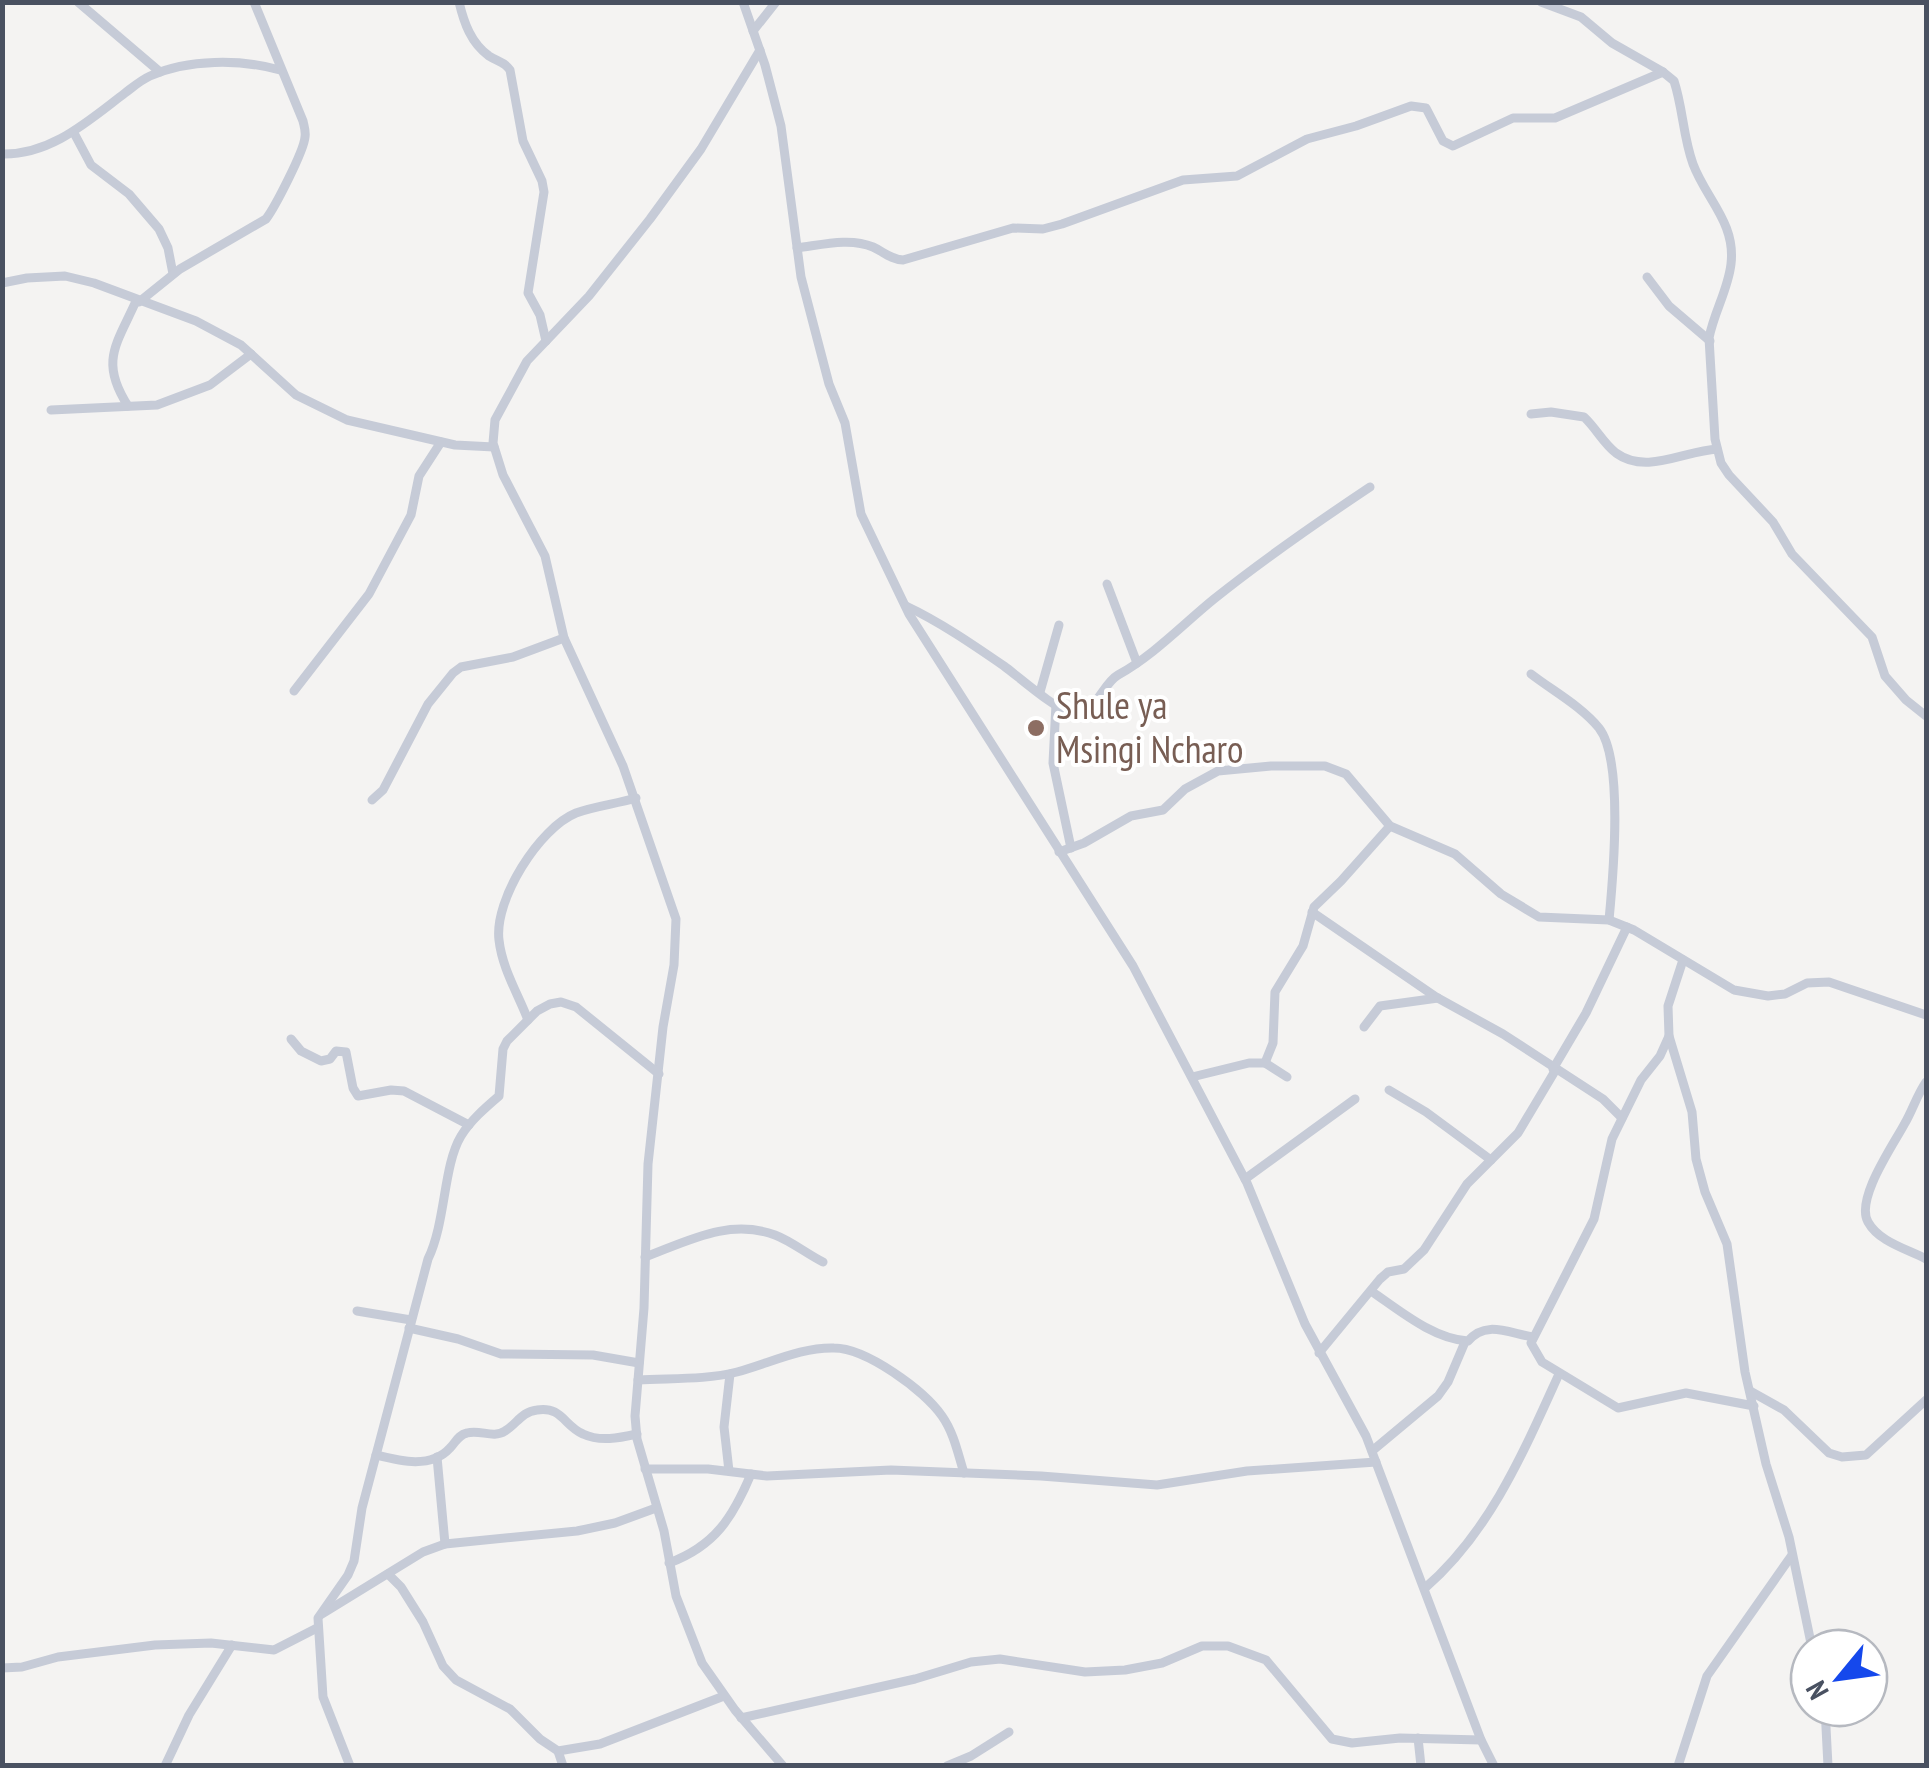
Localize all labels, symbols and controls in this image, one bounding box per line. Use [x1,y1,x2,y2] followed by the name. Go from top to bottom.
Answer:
[1056,680,1243,773] place label: Shule ya Msingi Ncharo
[1025,717,1047,739] marker: Shule ya Msingi Ncharo
[1789,1628,1889,1728] north arrow
[1797,1675,1837,1706] text: N

